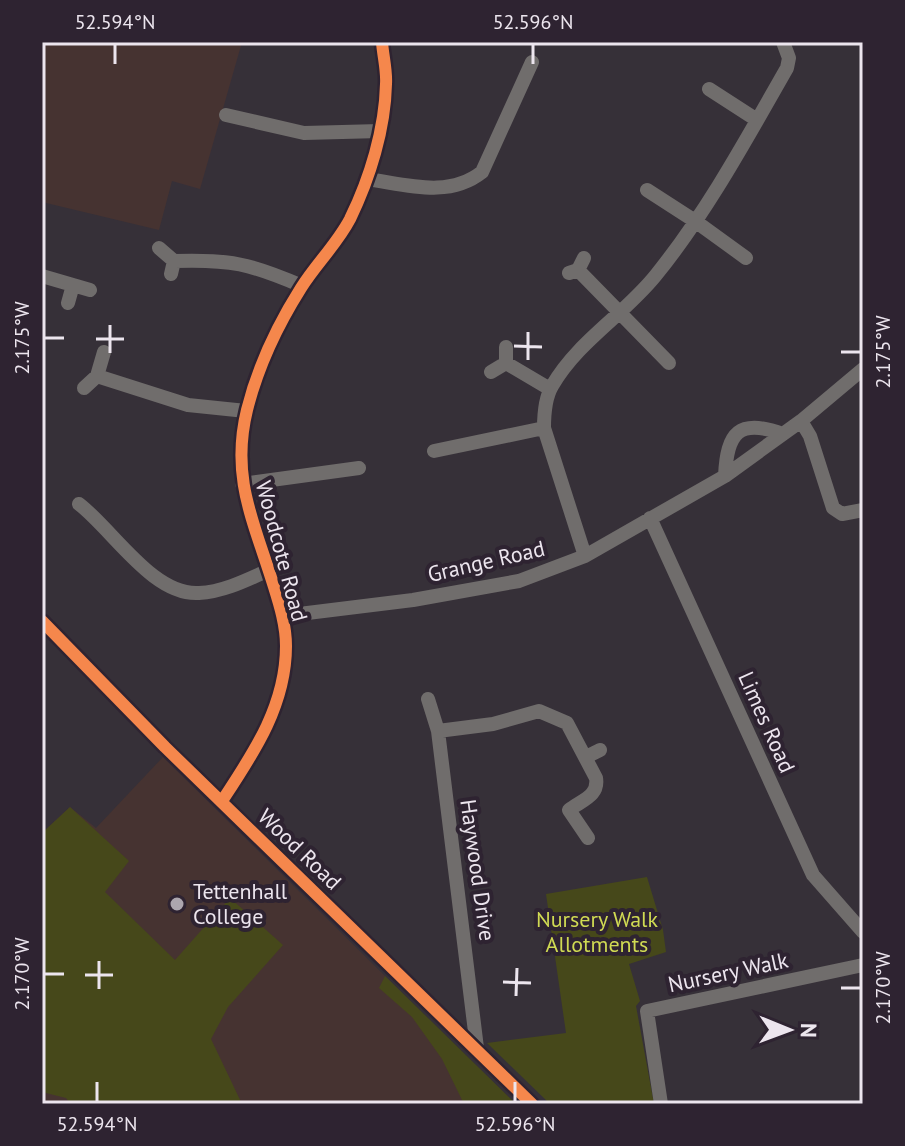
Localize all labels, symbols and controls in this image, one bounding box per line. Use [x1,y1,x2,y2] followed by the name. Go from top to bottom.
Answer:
[75,9,155,35] text: 52.594°N
[493,9,573,35] text: 52.596°N
[9,301,35,374] text: 2.175°W
[870,315,896,388] text: 2.175°W
[250,477,314,625] street label: Woodcote Road
[425,534,547,588] street label: Grange Road
[732,667,802,777] street label: Limes Road
[454,797,502,943] street label: Haywood Drive
[252,802,348,896] street label: Wood Road
[193,877,288,930] place label: Tettenhall College
[168,895,186,913] marker: Tettenhall College
[536,905,659,958] park label: Nursery Walk Allotments
[9,937,35,1010] text: 2.170°W
[665,946,791,998] street label: Nursery Walk
[870,951,896,1024] text: 2.170°W
[749,990,829,1070] north arrow
[795,1023,823,1038] text: N
[57,1111,137,1137] text: 52.594°N
[475,1111,555,1137] text: 52.596°N

